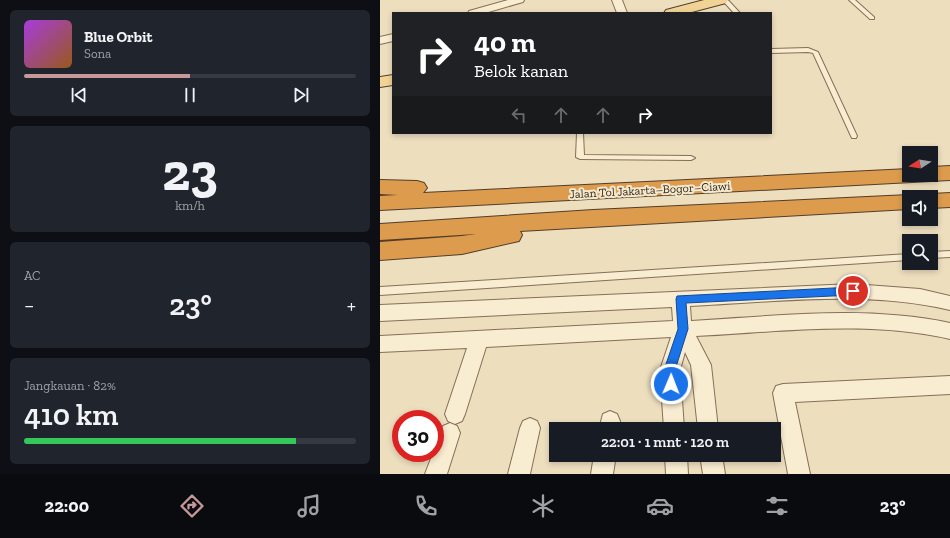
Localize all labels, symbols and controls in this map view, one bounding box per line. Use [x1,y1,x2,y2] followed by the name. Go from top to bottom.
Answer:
[474,26,536,59] text: 40 m
[84,28,152,46] text: Blue Orbit
[408,28,460,80] icon: right
[84,46,111,61] text: Sona
[474,60,568,82] text: Belok kanan
[68,84,90,106] icon: previous
[179,84,201,106] icon: pause
[290,84,312,106] icon: next
[508,104,530,126] icon: left
[550,104,572,126] icon: ahead
[592,104,614,126] icon: ahead
[634,104,656,126] icon: right
[162,141,218,203] text: 23
[902,146,938,182] north arrow
[902,146,938,270] map controls
[569,179,731,201] street label: Jalan Tol Jakarta–Bogor–Ciawi
[902,190,938,226] button: sound
[175,198,205,213] text: km/h
[902,234,938,270] button: search
[24,268,41,283] text: AC
[836,274,870,308] pin
[842,280,864,302] icon: arrive
[169,287,212,323] text: 23°
[24,292,34,319] text: −
[347,292,356,319] text: +
[650,363,692,405] position arrow
[24,378,116,393] text: Jangkauan · 82%
[24,397,118,433] text: 410 km
[392,410,444,462] speed limit sign: 30
[601,433,729,451] text: 22:01 · 1 mnt · 120 m
[178,492,206,520] icon: directions
[295,492,323,520] icon: music
[412,492,440,520] icon: phone
[529,492,557,520] icon: climate
[646,492,674,520] icon: car
[763,492,791,520] icon: filters
[44,495,89,517] text: 22:00
[880,495,905,517] text: 23°

